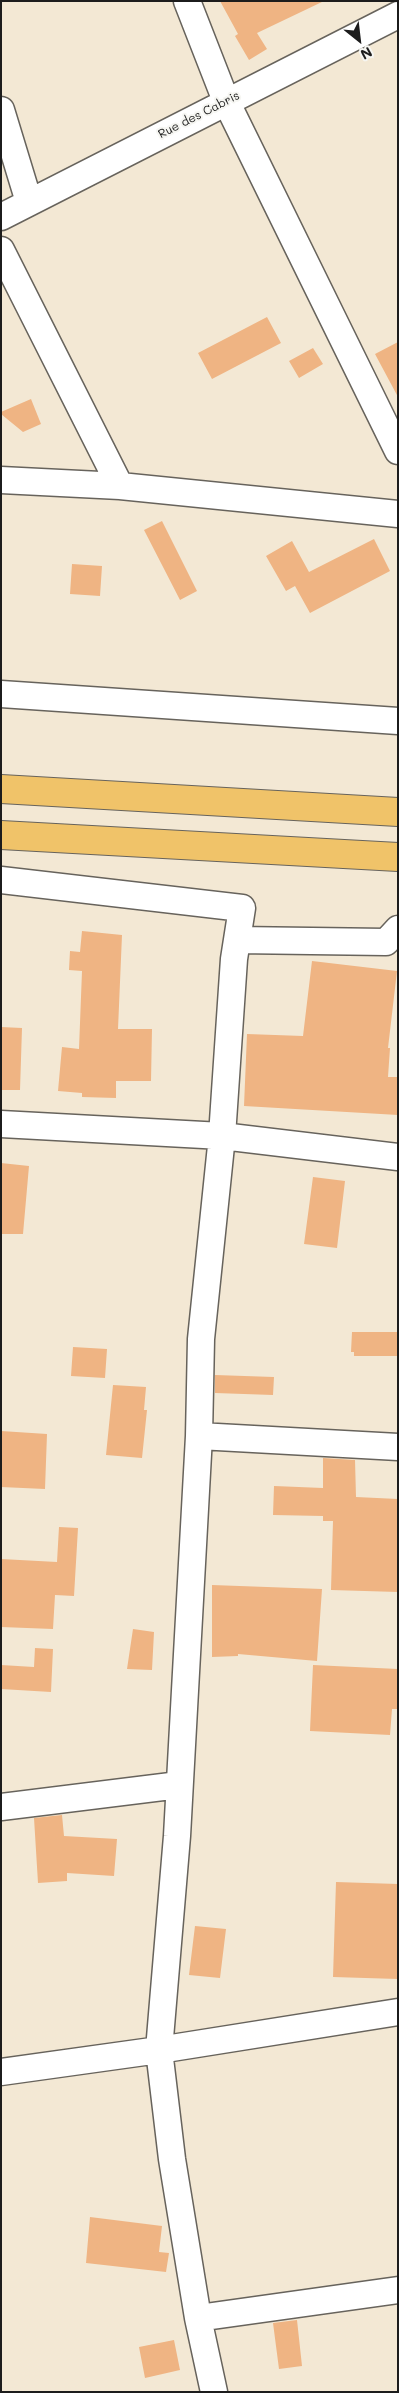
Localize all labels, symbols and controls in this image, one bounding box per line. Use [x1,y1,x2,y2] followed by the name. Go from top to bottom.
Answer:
[334,15,384,65] north arrow
[357,43,376,64] text: N
[156,88,242,142] street label: Rue des Cabris

